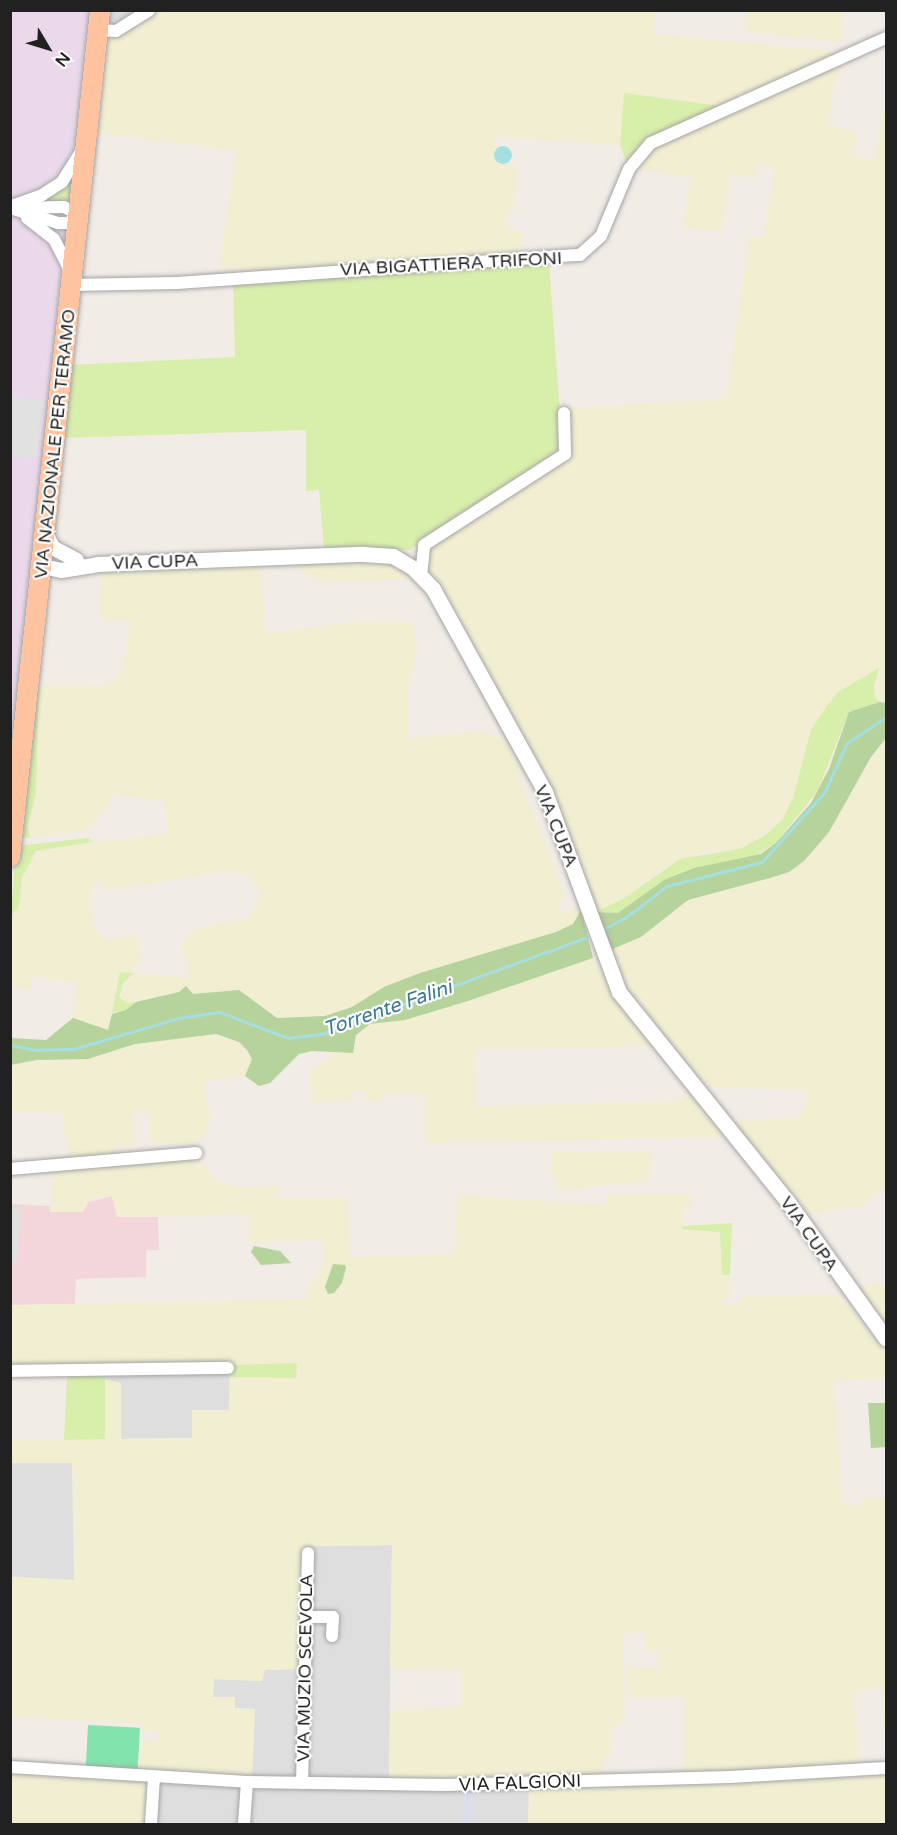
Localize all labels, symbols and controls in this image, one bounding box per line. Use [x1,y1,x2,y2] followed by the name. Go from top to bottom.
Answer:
[18,18,78,78] north arrow
[50,48,74,70] text: N
[339,247,563,281] street label: VIA BIGATTIERA TRIFONI
[30,308,80,580] street label: VIA NAZIONALE PER TERAMO
[111,550,199,574] street label: VIA CUPA
[530,782,582,870] street label: VIA CUPA
[321,976,455,1042] water label: Torrente Falini
[775,1192,843,1276] street label: VIA CUPA
[293,1574,317,1762] street label: VIA MUZIO SCEVOLA
[458,1770,582,1796] street label: VIA FALGIONI

